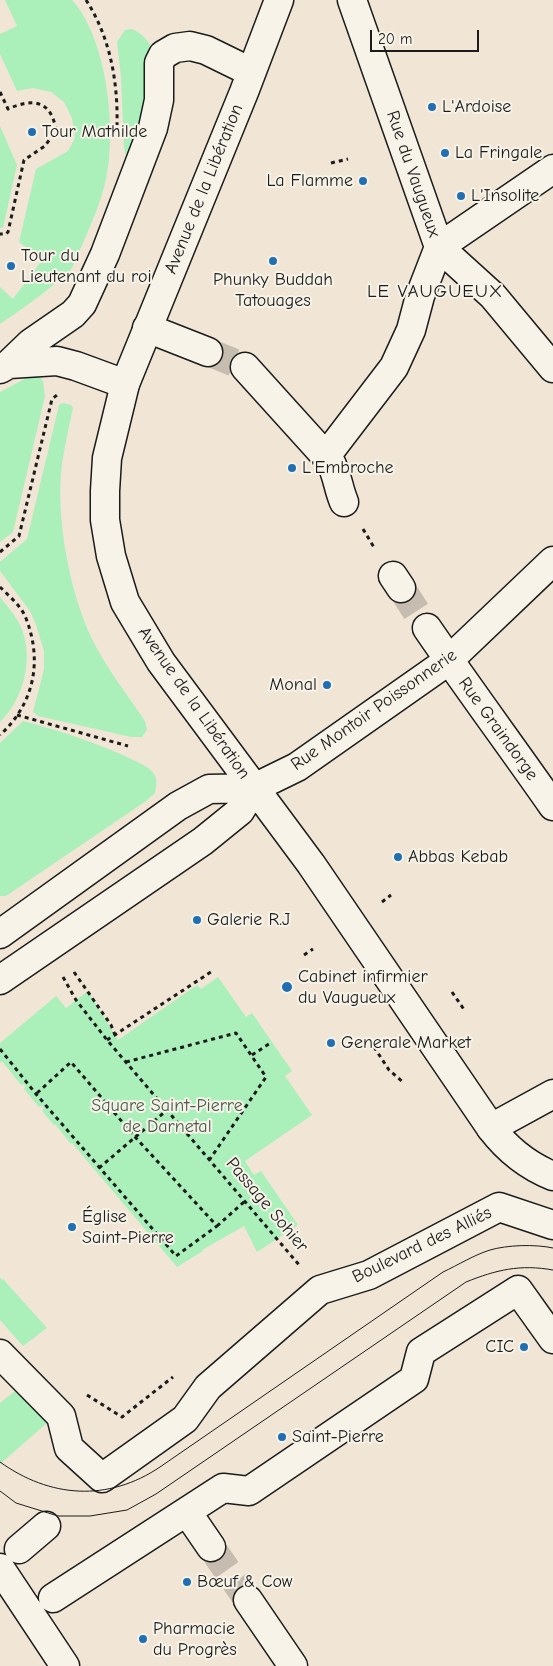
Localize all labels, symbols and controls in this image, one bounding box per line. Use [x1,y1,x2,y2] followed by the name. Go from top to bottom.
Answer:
[373,20,482,52] scale bar
[378,30,412,48] text: 20 m
[442,96,511,118] place label: L'Ardoise
[160,101,248,277] street label: Avenue de la Libération
[426,101,438,113] marker: L'Ardoise
[381,108,445,240] street label: Rue du Vaugueux
[42,121,147,143] place label: Tour Mathilde
[26,126,38,138] marker: Tour Mathilde
[455,142,542,164] place label: La Fringale
[439,147,451,159] marker: La Fringale
[267,170,353,192] place label: La Flamme
[357,175,369,187] marker: La Flamme
[471,185,539,207] place label: L'Insolite
[455,190,467,202] marker: L'Insolite
[21,245,151,288] place label: Tour du Lieutenant du roi
[267,255,279,267] marker: Phunky Buddah Tatouages
[5,260,17,272] marker: Tour du Lieutenant du roi
[213,269,333,312] place label: Phunky Buddah Tatouages
[366,281,504,303] district label: LE VAUGUEUX
[302,457,394,479] place label: L'Embroche
[286,462,298,474] marker: L'Embroche
[133,623,255,783] street label: Avenue de la Libération
[287,645,461,775] street label: Rue Montoir Poissonnerie
[453,673,543,785] street label: Rue Graindorge
[269,674,317,696] place label: Monal
[321,679,333,691] marker: Monal
[408,846,508,868] place label: Abbas Kebab
[392,851,404,863] marker: Abbas Kebab
[207,909,290,931] place label: Galerie R.J
[191,914,203,926] marker: Galerie R.J
[298,966,428,1009] place label: Cabinet infirmier du Vaugueux
[280,980,294,994] marker: Cabinet infirmier du Vaugueux
[341,1032,471,1054] place label: Generale Market
[325,1037,337,1049] marker: Generale Market
[91,1095,243,1138] park label: Square Saint-Pierre de Darnetal
[221,1153,313,1257] street label: Passage Sohier
[349,1202,495,1288] street label: Boulevard des Alliés
[82,1206,174,1248] place label: Église Saint-Pierre
[66,1221,78,1233] marker: Église Saint-Pierre
[485,1336,514,1358] place label: CIC
[518,1341,530,1353] marker: CIC
[292,1426,384,1448] place label: Saint-Pierre
[276,1431,288,1443] marker: Saint-Pierre
[197,1571,293,1593] place label: Bœuf & Cow
[181,1576,193,1588] marker: Bœuf & Cow
[153,1618,237,1660] place label: Pharmacie du Progrès
[137,1633,149,1645] marker: Pharmacie du Progrès

